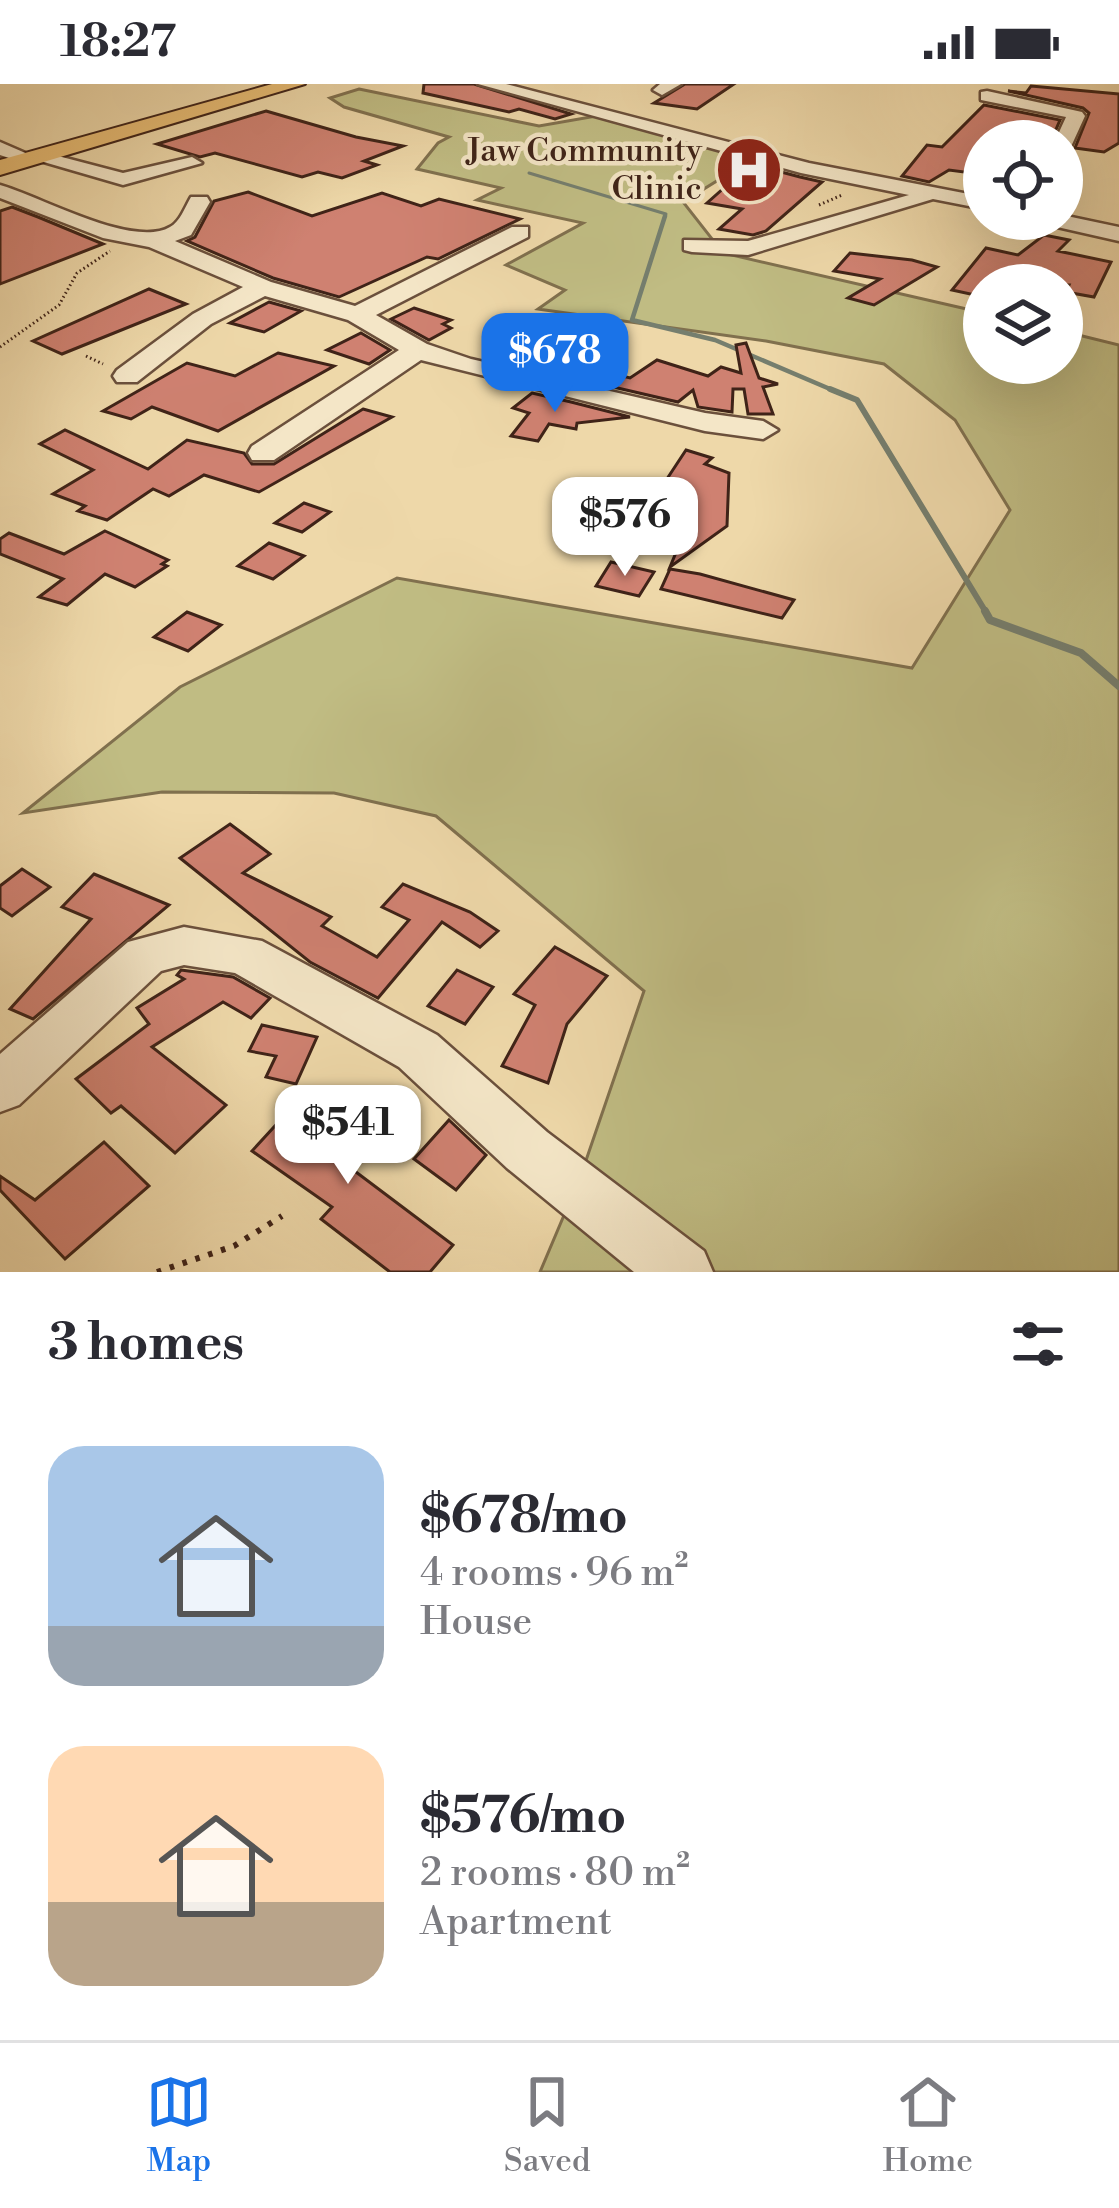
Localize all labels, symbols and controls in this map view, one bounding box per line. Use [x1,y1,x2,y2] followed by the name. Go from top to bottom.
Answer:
[60,14,176,71] text: 18:27
[963,120,1083,384] map controls
[963,120,1083,240] button: locate
[465,131,703,210] place label: Jaw Community Clinic
[714,135,784,205] hospital icon: Jaw Community Clinic
[963,264,1083,384] button: layers
[484,313,626,415] pin: $678
[508,327,602,376] text: $678
[554,477,696,579] pin: $576
[579,491,671,540] text: $576
[277,1085,419,1187] pin: $541
[302,1099,394,1148] text: $541
[1005,1311,1071,1377] icon: filters
[48,1312,244,1376] text: 3 homes
[420,1485,628,1549] text: $678/mo
[144,1494,288,1638] icon: home
[420,1549,688,1598] text: 4 rooms · 96 m²
[420,1598,532,1647] text: House
[420,1785,626,1849] text: $576/mo
[144,1794,288,1938] icon: home
[420,1849,690,1898] text: 2 rooms · 80 m²
[420,1898,612,1947] text: Apartment
[146,2069,212,2182] tab: Map
[504,2069,591,2182] tab: Saved
[882,2069,973,2182] tab: Home

